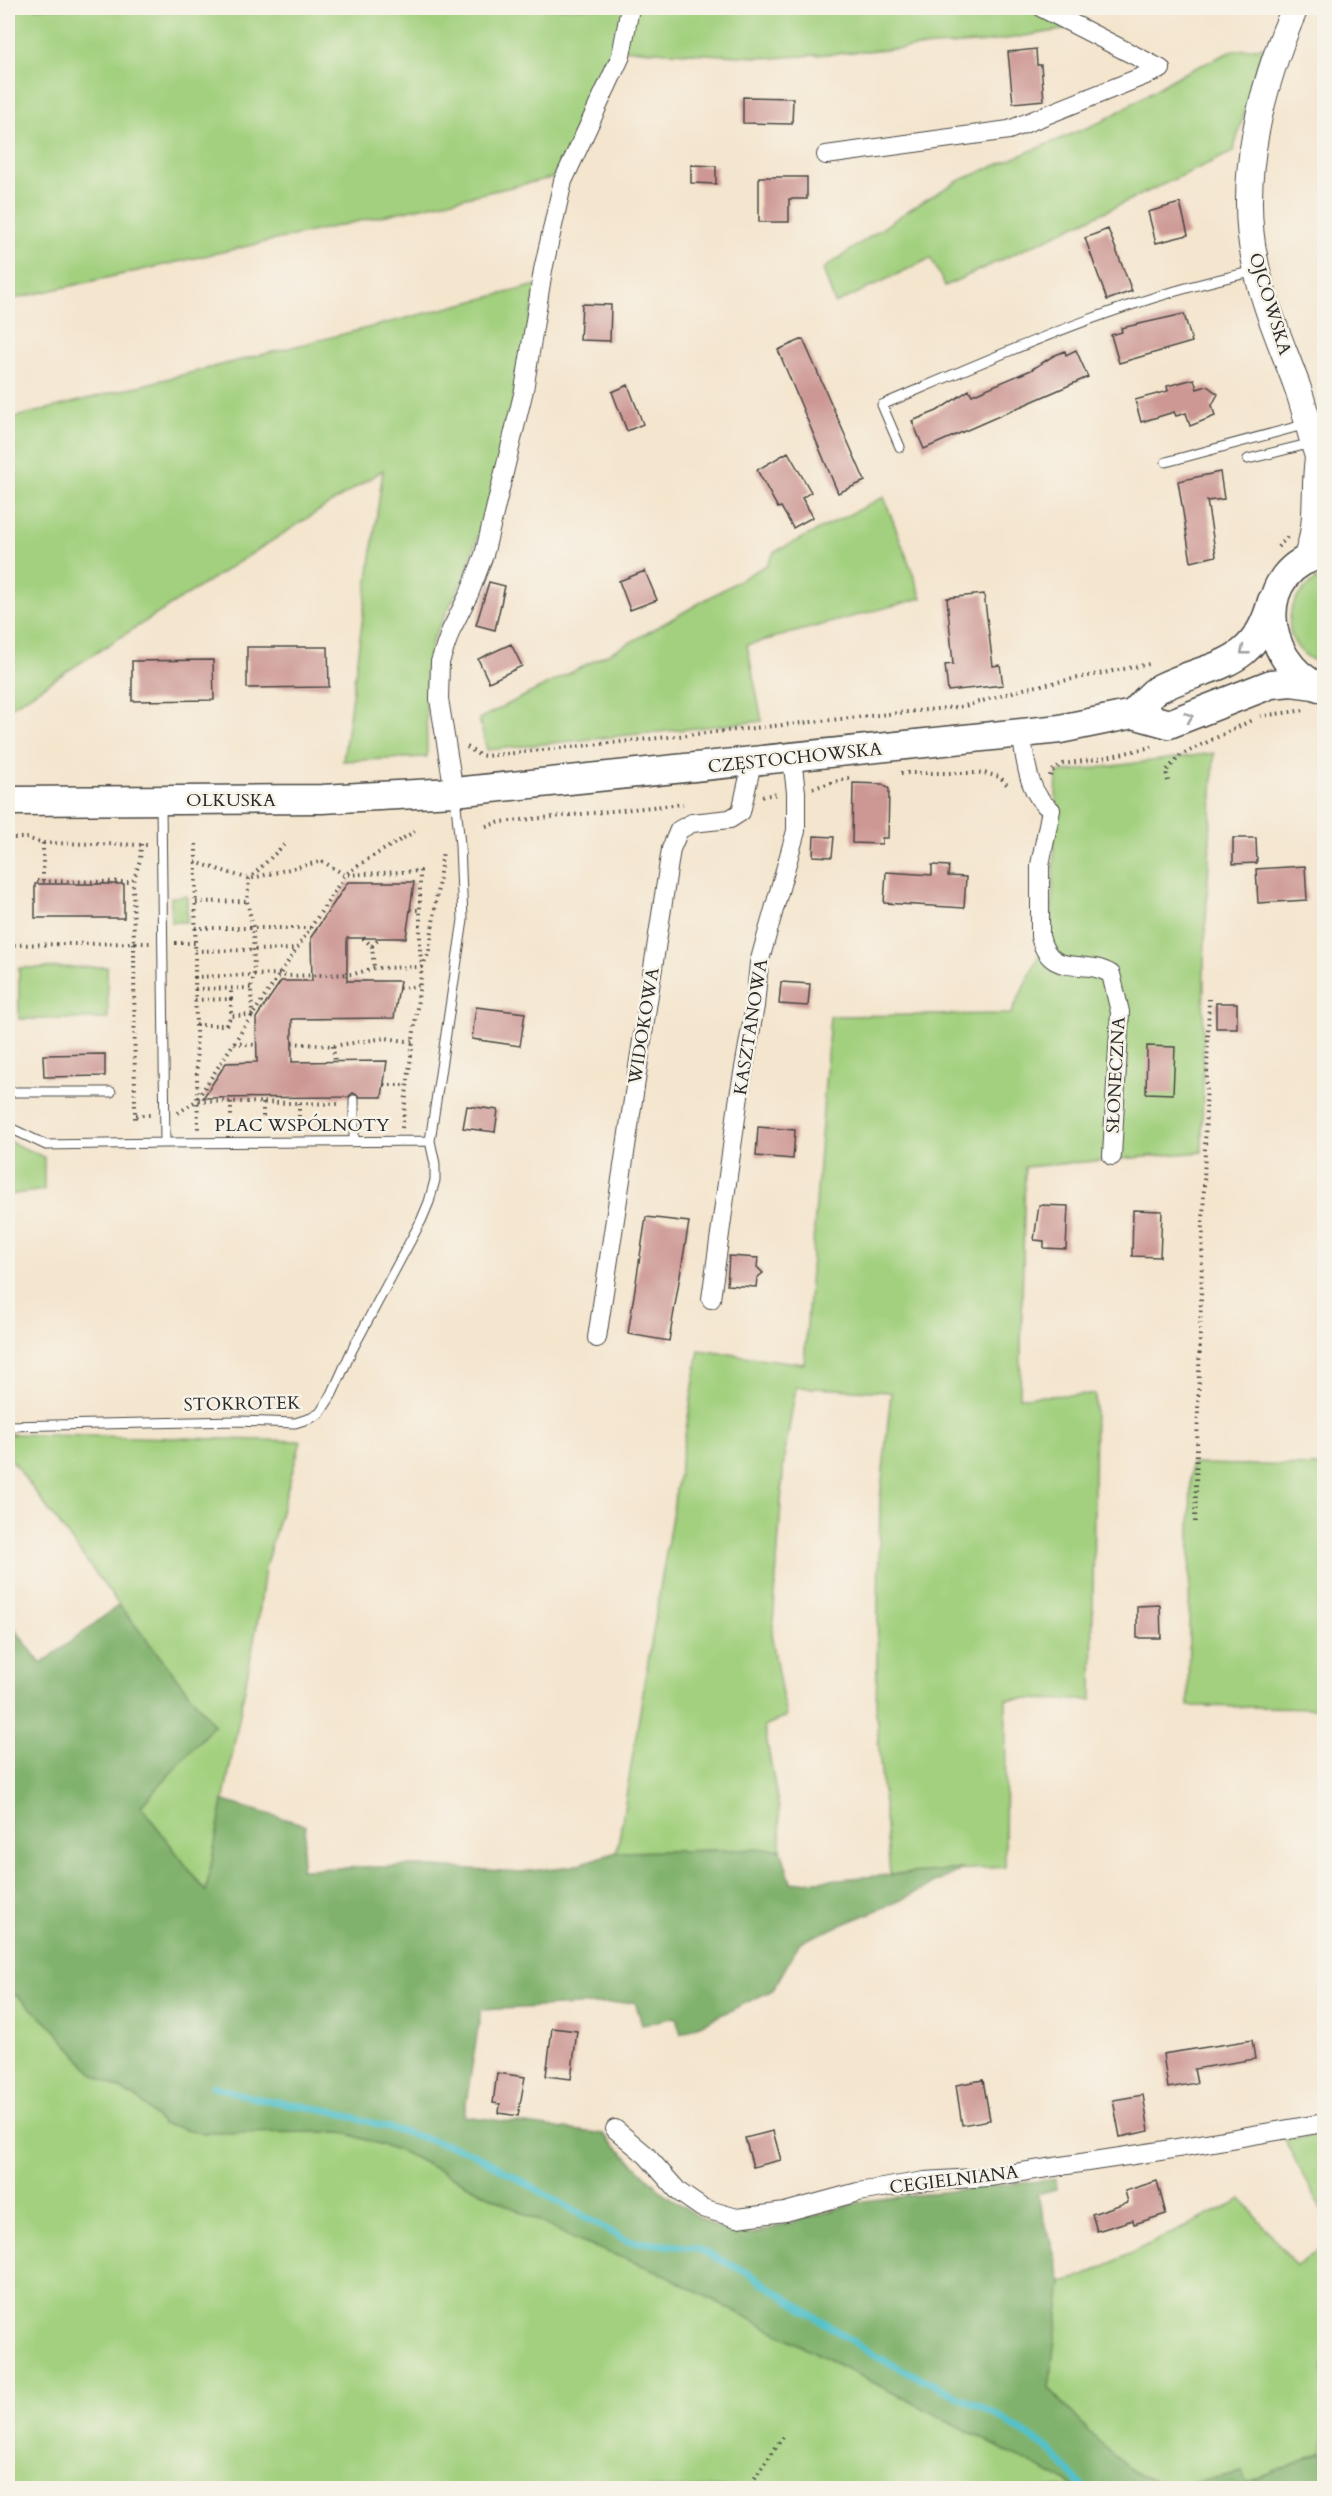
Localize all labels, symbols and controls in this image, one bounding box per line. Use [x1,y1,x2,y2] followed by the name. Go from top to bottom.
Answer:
[1243,250,1298,359] street label: OJCOWSKA
[1240,643,1251,654] one-way arrow
[1183,711,1194,724] one-way arrow
[707,736,883,780] street label: CZĘSTOCHOWSKA
[186,788,276,813] street label: OLKUSKA
[728,957,774,1097] street label: KASZTANOWA
[622,966,666,1087] street label: WIDOKOWA
[1100,1016,1132,1134] street label: SŁONECZNA
[215,1113,390,1138] street label: PLAC WSPÓLNOTY
[183,1390,301,1418] street label: STOKROTEK
[888,2160,1020,2200] street label: CEGIELNIANA

